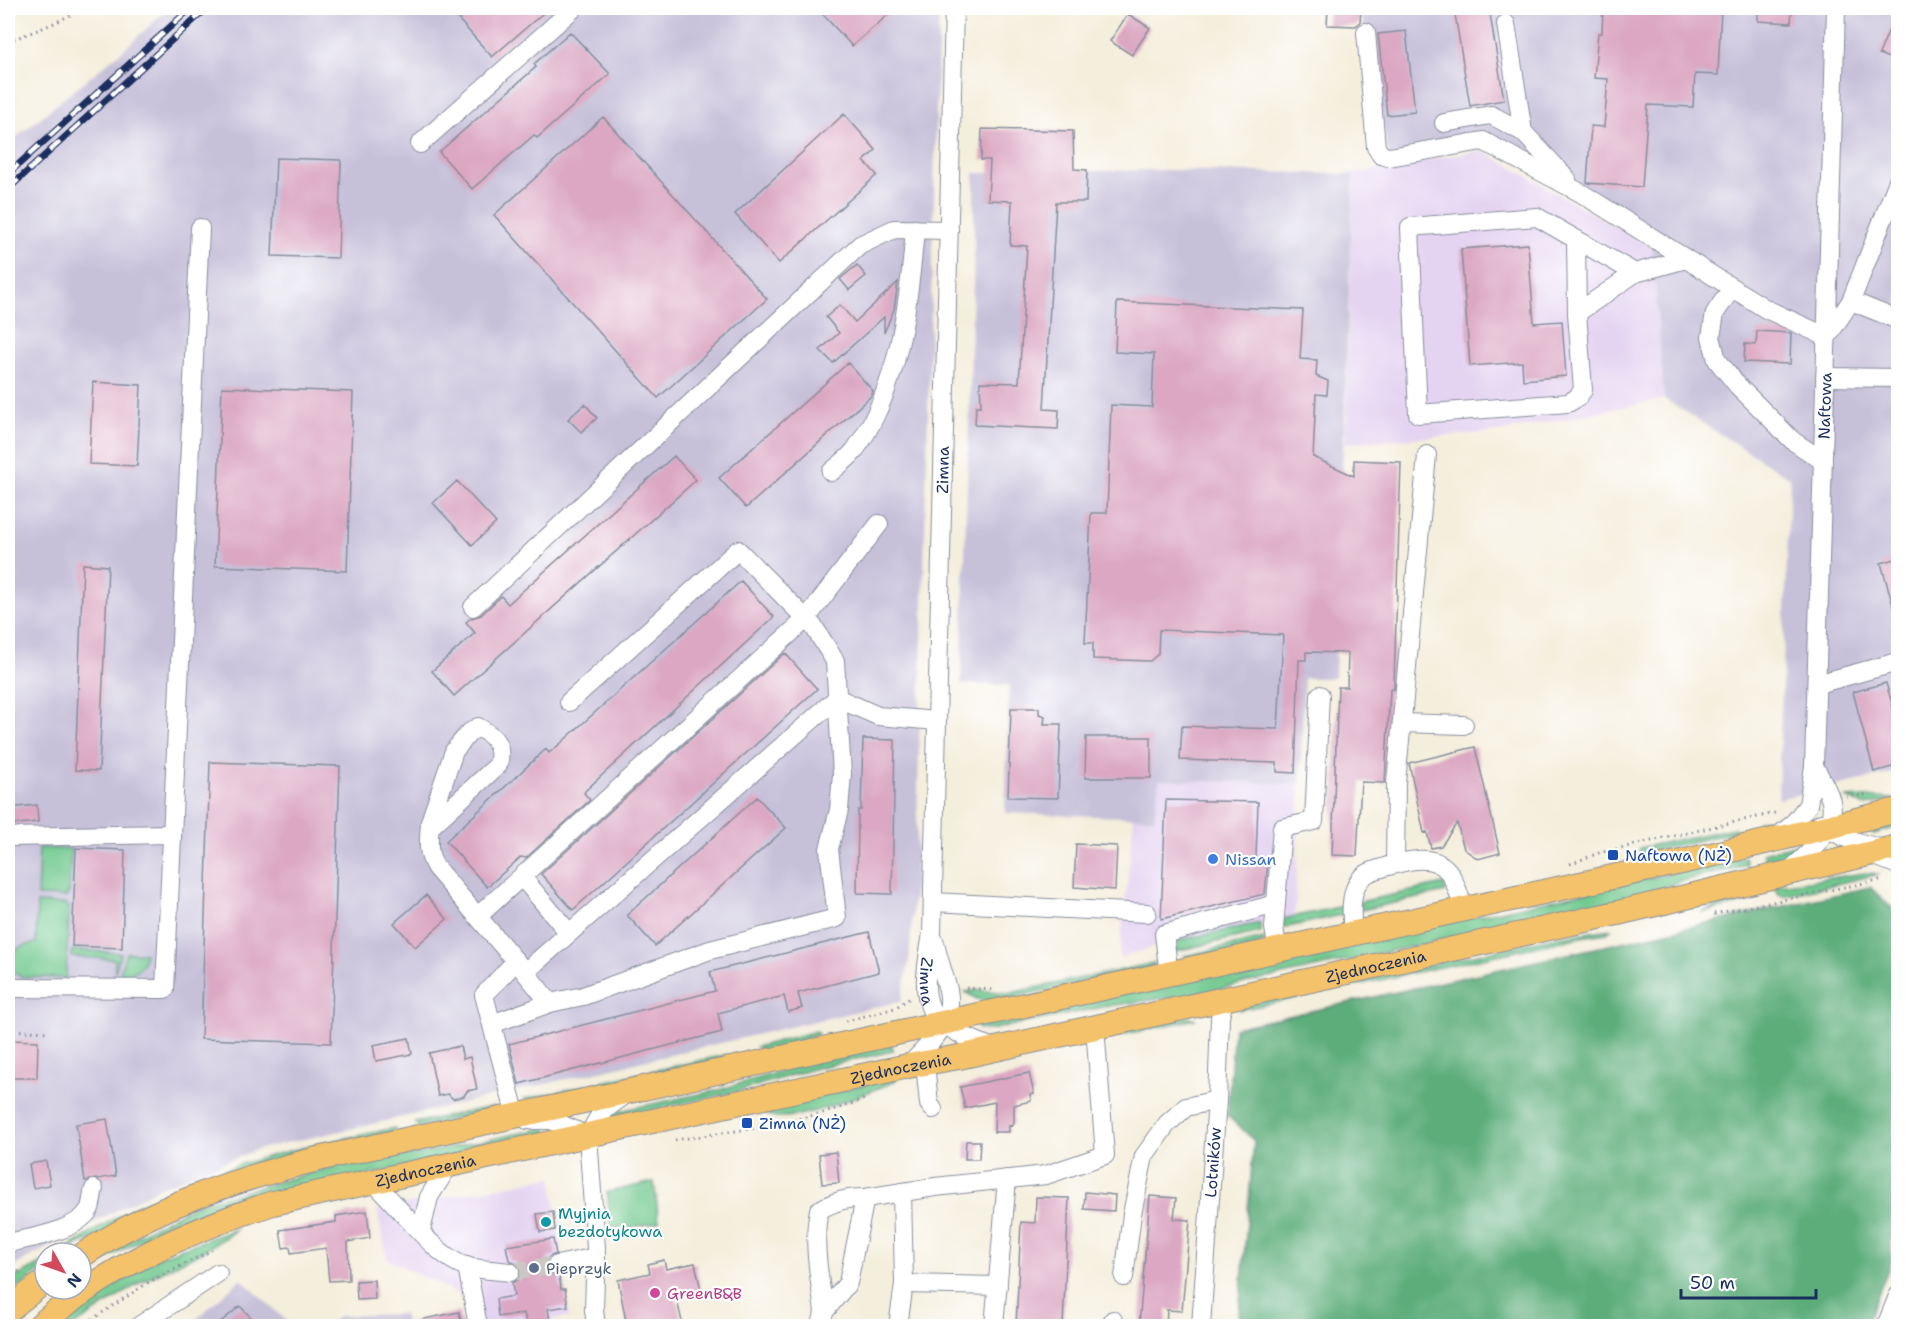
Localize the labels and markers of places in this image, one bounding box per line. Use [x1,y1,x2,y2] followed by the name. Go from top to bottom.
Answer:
[1625,845,1732,866] place label: Naftowa (NŻ)
[1606,848,1620,862] marker: Naftowa (NŻ)
[1225,849,1277,870] place label: Nissan
[1206,852,1220,866] marker: Nissan
[759,1113,846,1134] place label: Zimna (NŻ)
[740,1116,754,1130] marker: Zimna (NŻ)
[558,1203,662,1242] place label: Myjnia bezdotykowa
[539,1215,553,1229] marker: Myjnia bezdotykowa
[546,1258,612,1279] place label: Pieprzyk
[527,1261,541,1275] marker: Pieprzyk
[667,1283,742,1304] place label: GreenB&B
[648,1286,662,1300] marker: GreenB&B

